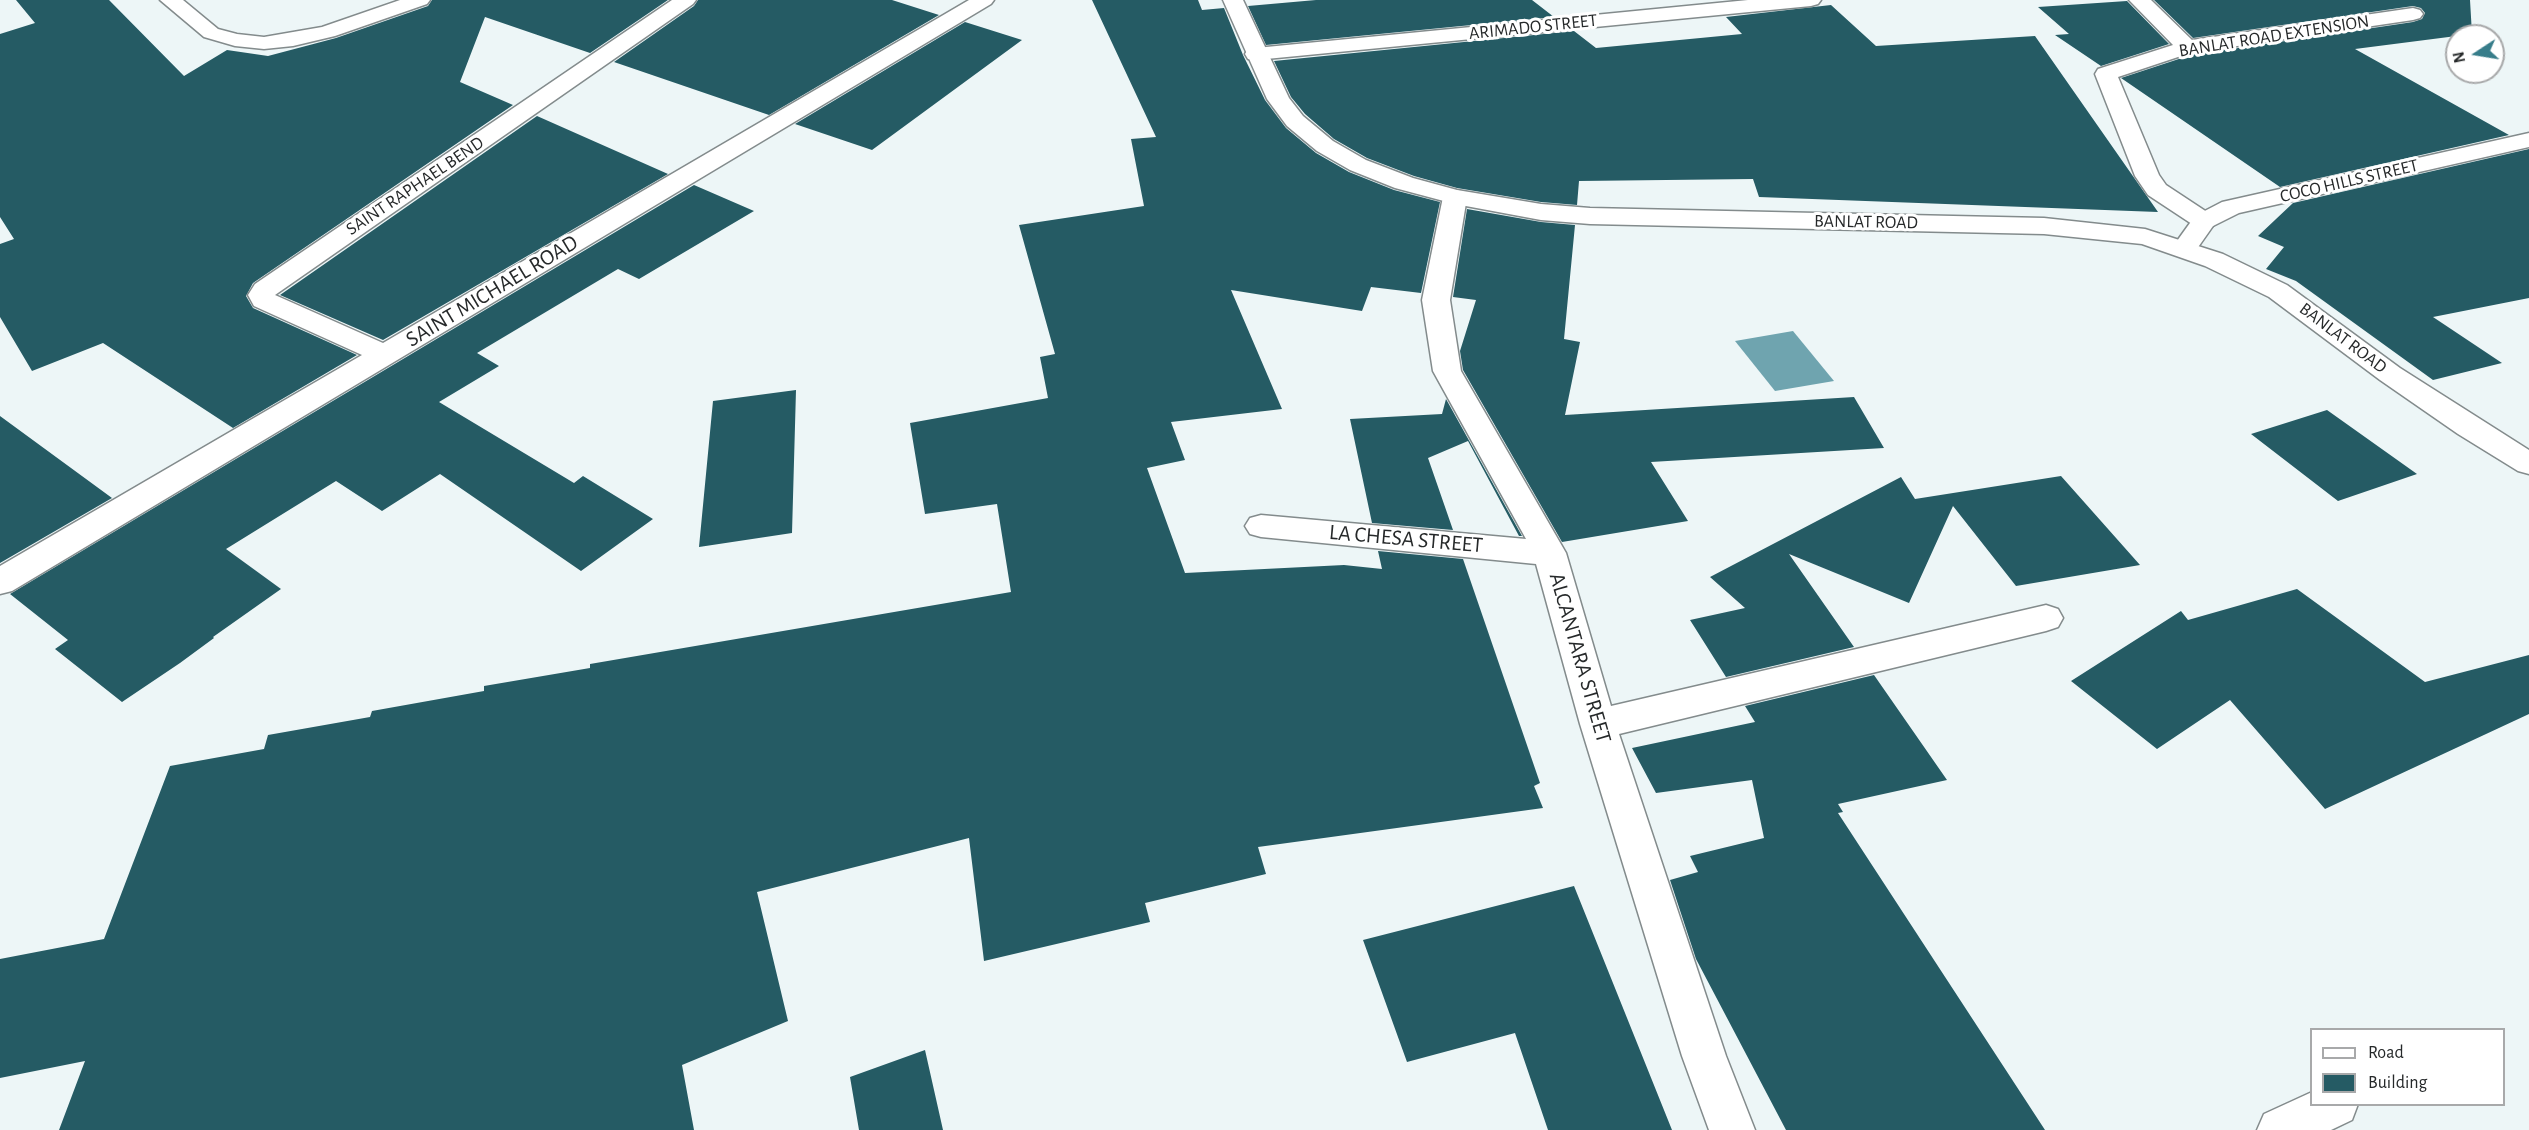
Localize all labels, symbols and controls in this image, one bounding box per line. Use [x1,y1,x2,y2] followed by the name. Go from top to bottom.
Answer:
[1468,10,1598,44] street label: ARIMADO STREET
[2177,10,2371,62] street label: BANLAT ROAD EXTENSION
[2445,24,2505,84] north arrow
[2450,50,2468,64] text: N
[342,132,488,240] street label: SAINT RAPHAEL BEND
[2278,155,2420,207] street label: COCO HILLS STREET
[1814,210,1918,234] street label: BANLAT ROAD
[401,229,583,353] street label: SAINT MICHAEL ROAD
[2295,298,2391,378] street label: BANLAT ROAD
[1328,519,1484,559] street label: LA CHESA STREET
[1543,570,1617,746] street label: ALCANTARA STREET
[2310,1028,2505,1106] legend
[2368,1044,2404,1062] text: Road
[2368,1074,2427,1092] text: Building

